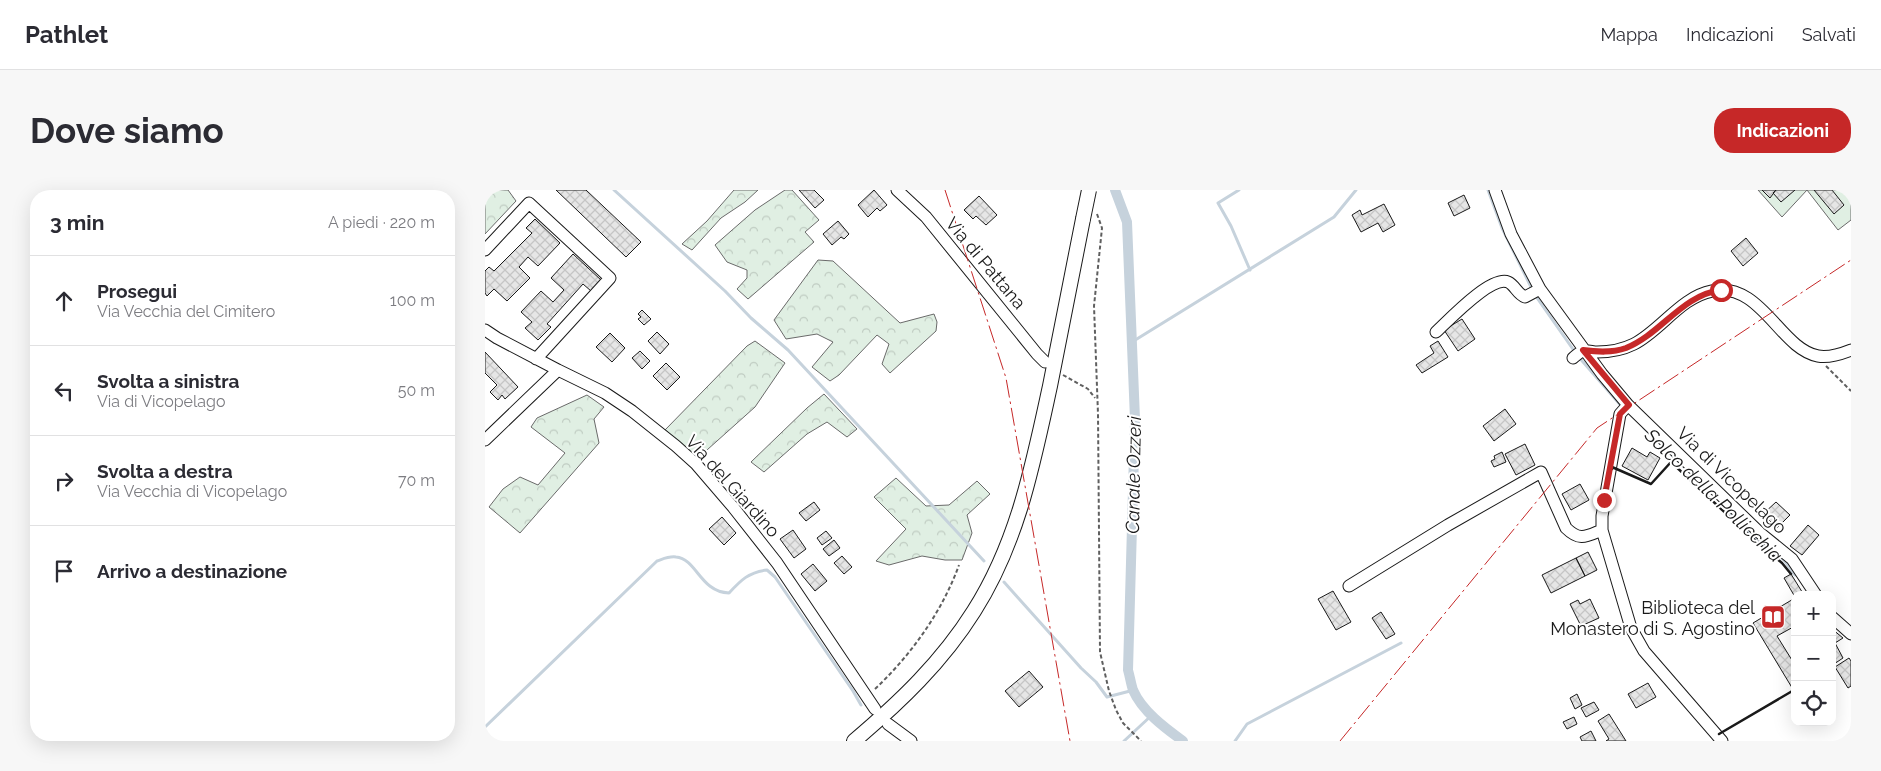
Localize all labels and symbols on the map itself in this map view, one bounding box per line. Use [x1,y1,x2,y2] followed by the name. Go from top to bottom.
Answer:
[942,213,1030,313] street label: Via di Pattana
[1710,279,1733,302] route start
[1121,415,1145,534] water label: Canale Ozzeri
[1673,422,1791,538] street label: Via di Vicopelago
[1640,423,1787,566] water label: Solco della Pollicchia
[682,431,785,542] street label: Via del Giardino
[1593,489,1616,512] route end
[1550,597,1755,639] place label: Biblioteca del Monastero di S. Agostino
[1760,604,1786,630] library icon: Biblioteca del Monastero di S. Agostino

